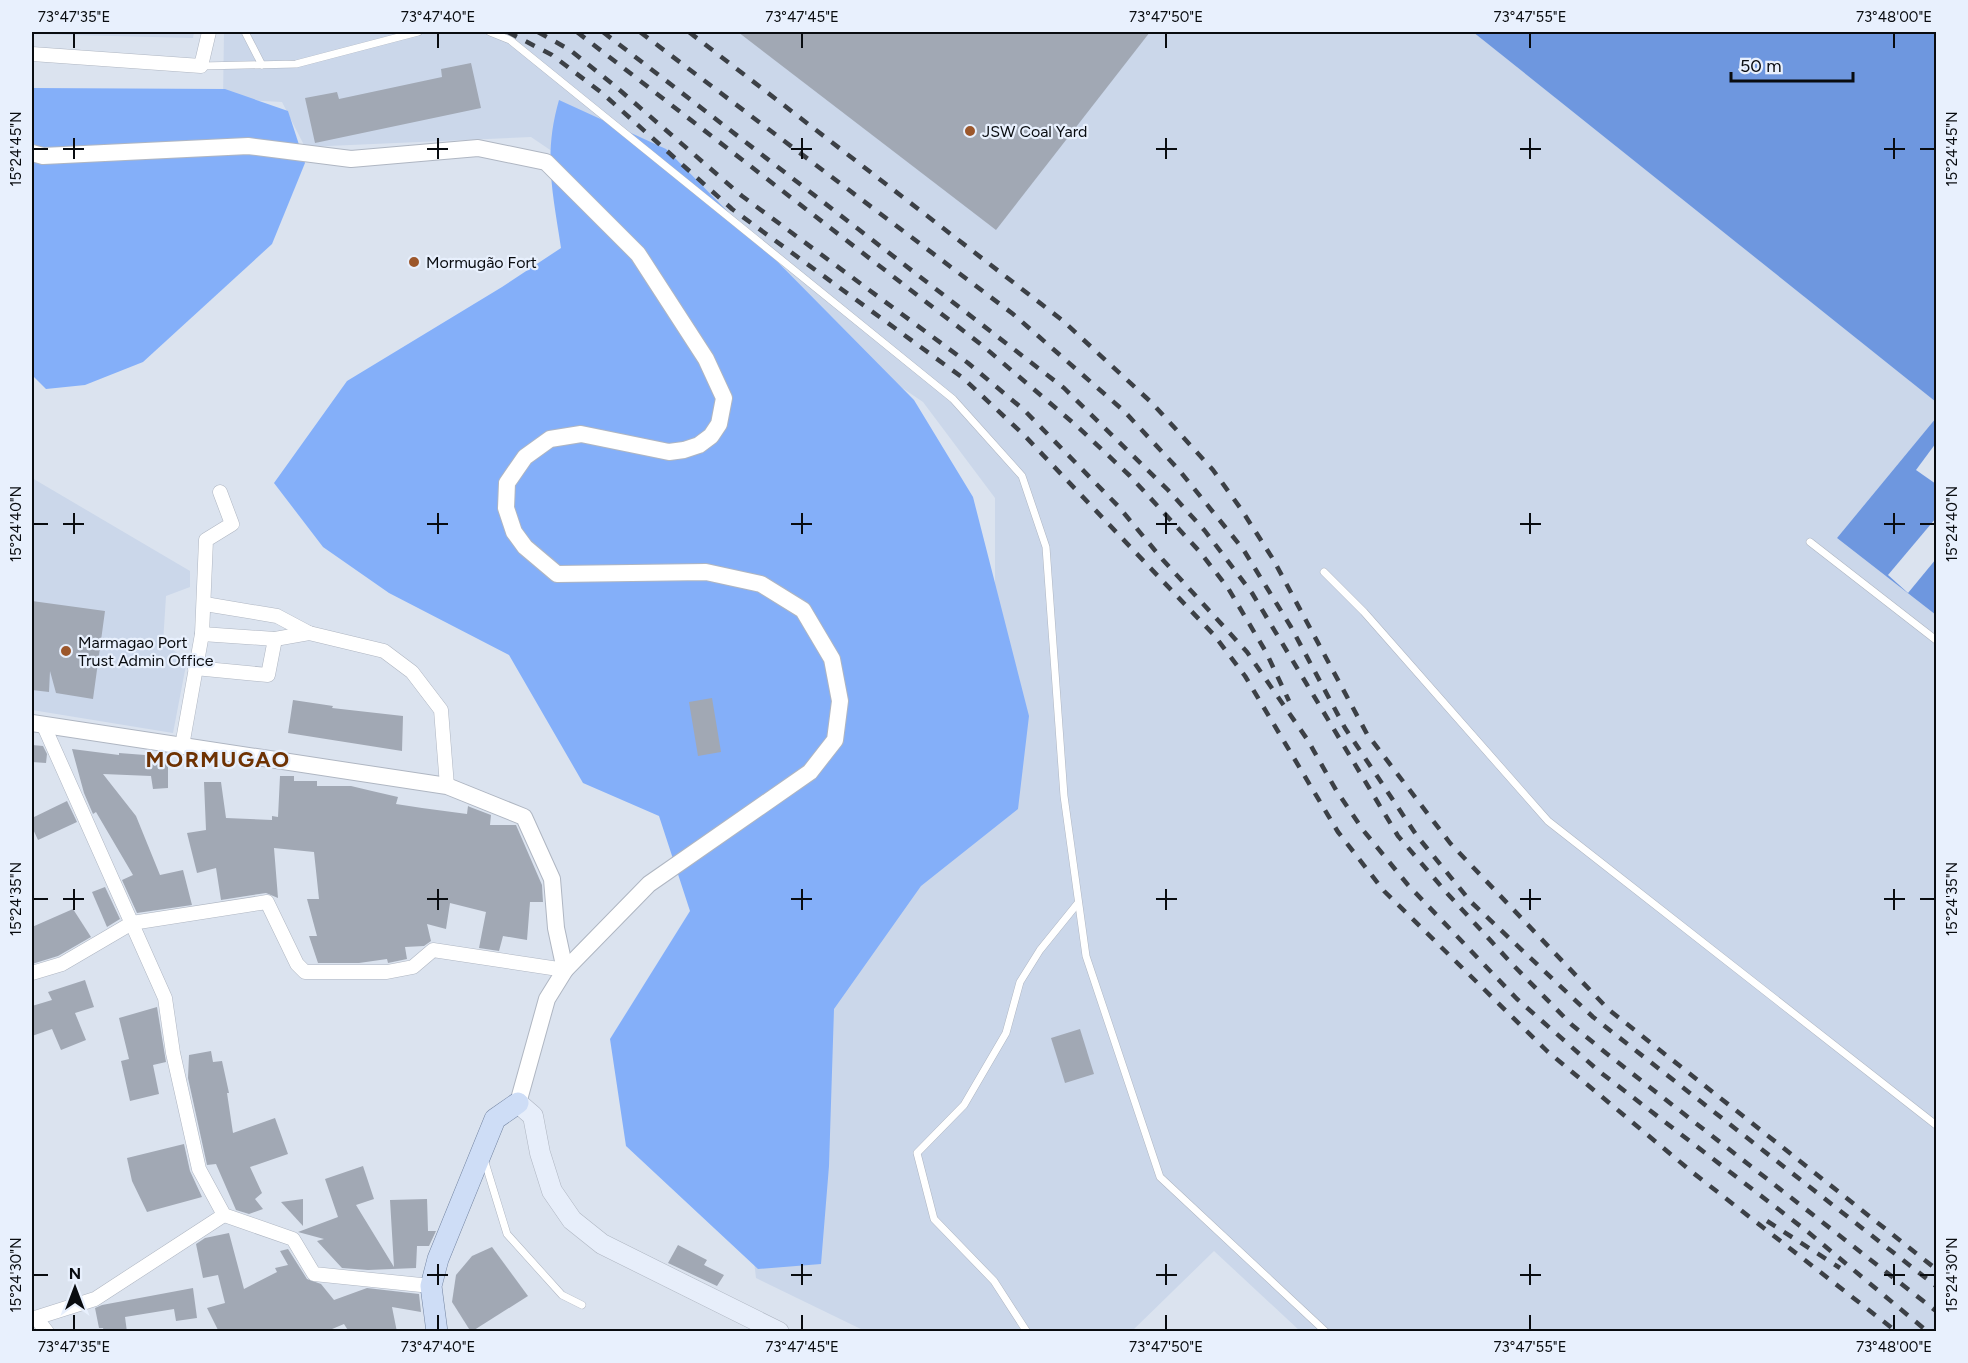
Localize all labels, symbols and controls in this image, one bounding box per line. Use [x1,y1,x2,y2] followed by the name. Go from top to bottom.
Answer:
[38,8,110,26] text: 73°47'35"E
[401,8,475,26] text: 73°47'40"E
[765,8,839,26] text: 73°47'45"E
[1129,8,1203,26] text: 73°47'50"E
[1493,8,1567,26] text: 73°47'55"E
[1856,8,1932,26] text: 73°48'00"E
[1731,45,1852,83] scale bar
[1740,55,1782,77] text: 50 m
[7,111,25,187] text: 15°24'45"N
[1943,111,1961,187] text: 15°24'45"N
[982,122,1087,141] place label: JSW Coal Yard
[963,124,977,138] marker: JSW Coal Yard
[426,253,537,272] place label: Mormugão Fort
[407,255,421,269] marker: Mormugão Fort
[7,486,25,562] text: 15°24'40"N
[1943,486,1961,562] text: 15°24'40"N
[78,633,214,670] place label: Marmagao Port Trust Admin Office
[59,644,73,658] marker: Marmagao Port Trust Admin Office
[146,746,290,773] district label: MORMUGAO
[7,862,25,936] text: 15°24'35"N
[1943,862,1961,936] text: 15°24'35"N
[7,1237,25,1313] text: 15°24'30"N
[1943,1237,1961,1313] text: 15°24'30"N
[45,1258,105,1318] north arrow
[69,1264,81,1283] text: N
[38,1338,110,1356] text: 73°47'35"E
[401,1338,475,1356] text: 73°47'40"E
[765,1338,839,1356] text: 73°47'45"E
[1129,1338,1203,1356] text: 73°47'50"E
[1493,1338,1567,1356] text: 73°47'55"E
[1856,1338,1932,1356] text: 73°48'00"E

